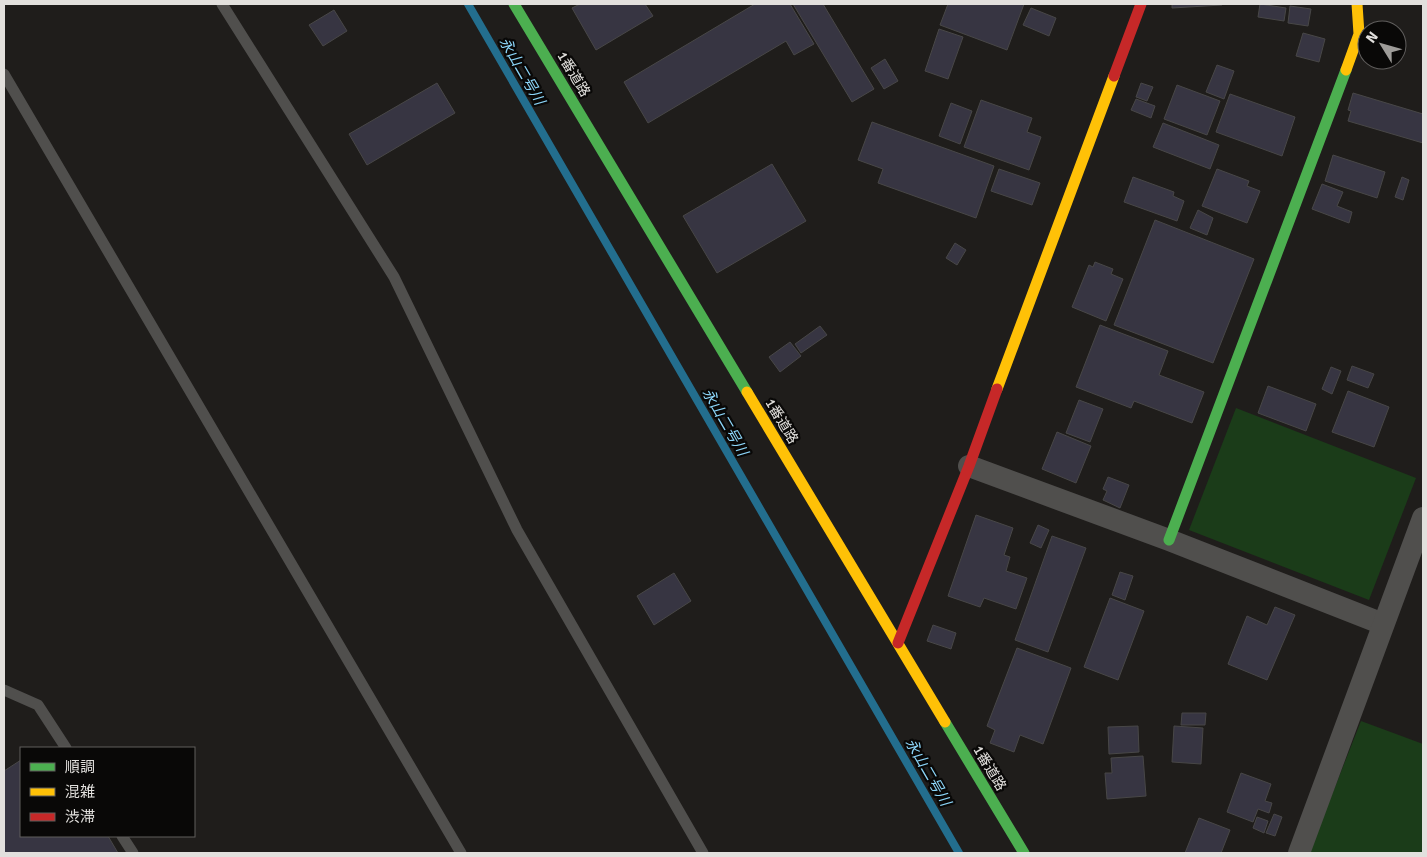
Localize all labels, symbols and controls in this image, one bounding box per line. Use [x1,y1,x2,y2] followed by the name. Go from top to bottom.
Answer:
[1357,20,1407,70] north arrow
[1362,28,1382,46] text: N
[495,34,550,110] water label: 永山二号川
[554,49,594,100] street label: 1番道路
[698,385,753,461] water label: 永山二号川
[762,396,802,447] street label: 1番道路
[901,735,956,811] water label: 永山二号川
[970,743,1010,794] street label: 1番道路
[20,747,195,837] legend
[65,758,95,776] text: 順調
[65,783,95,801] text: 混雑
[65,808,95,826] text: 渋滞

